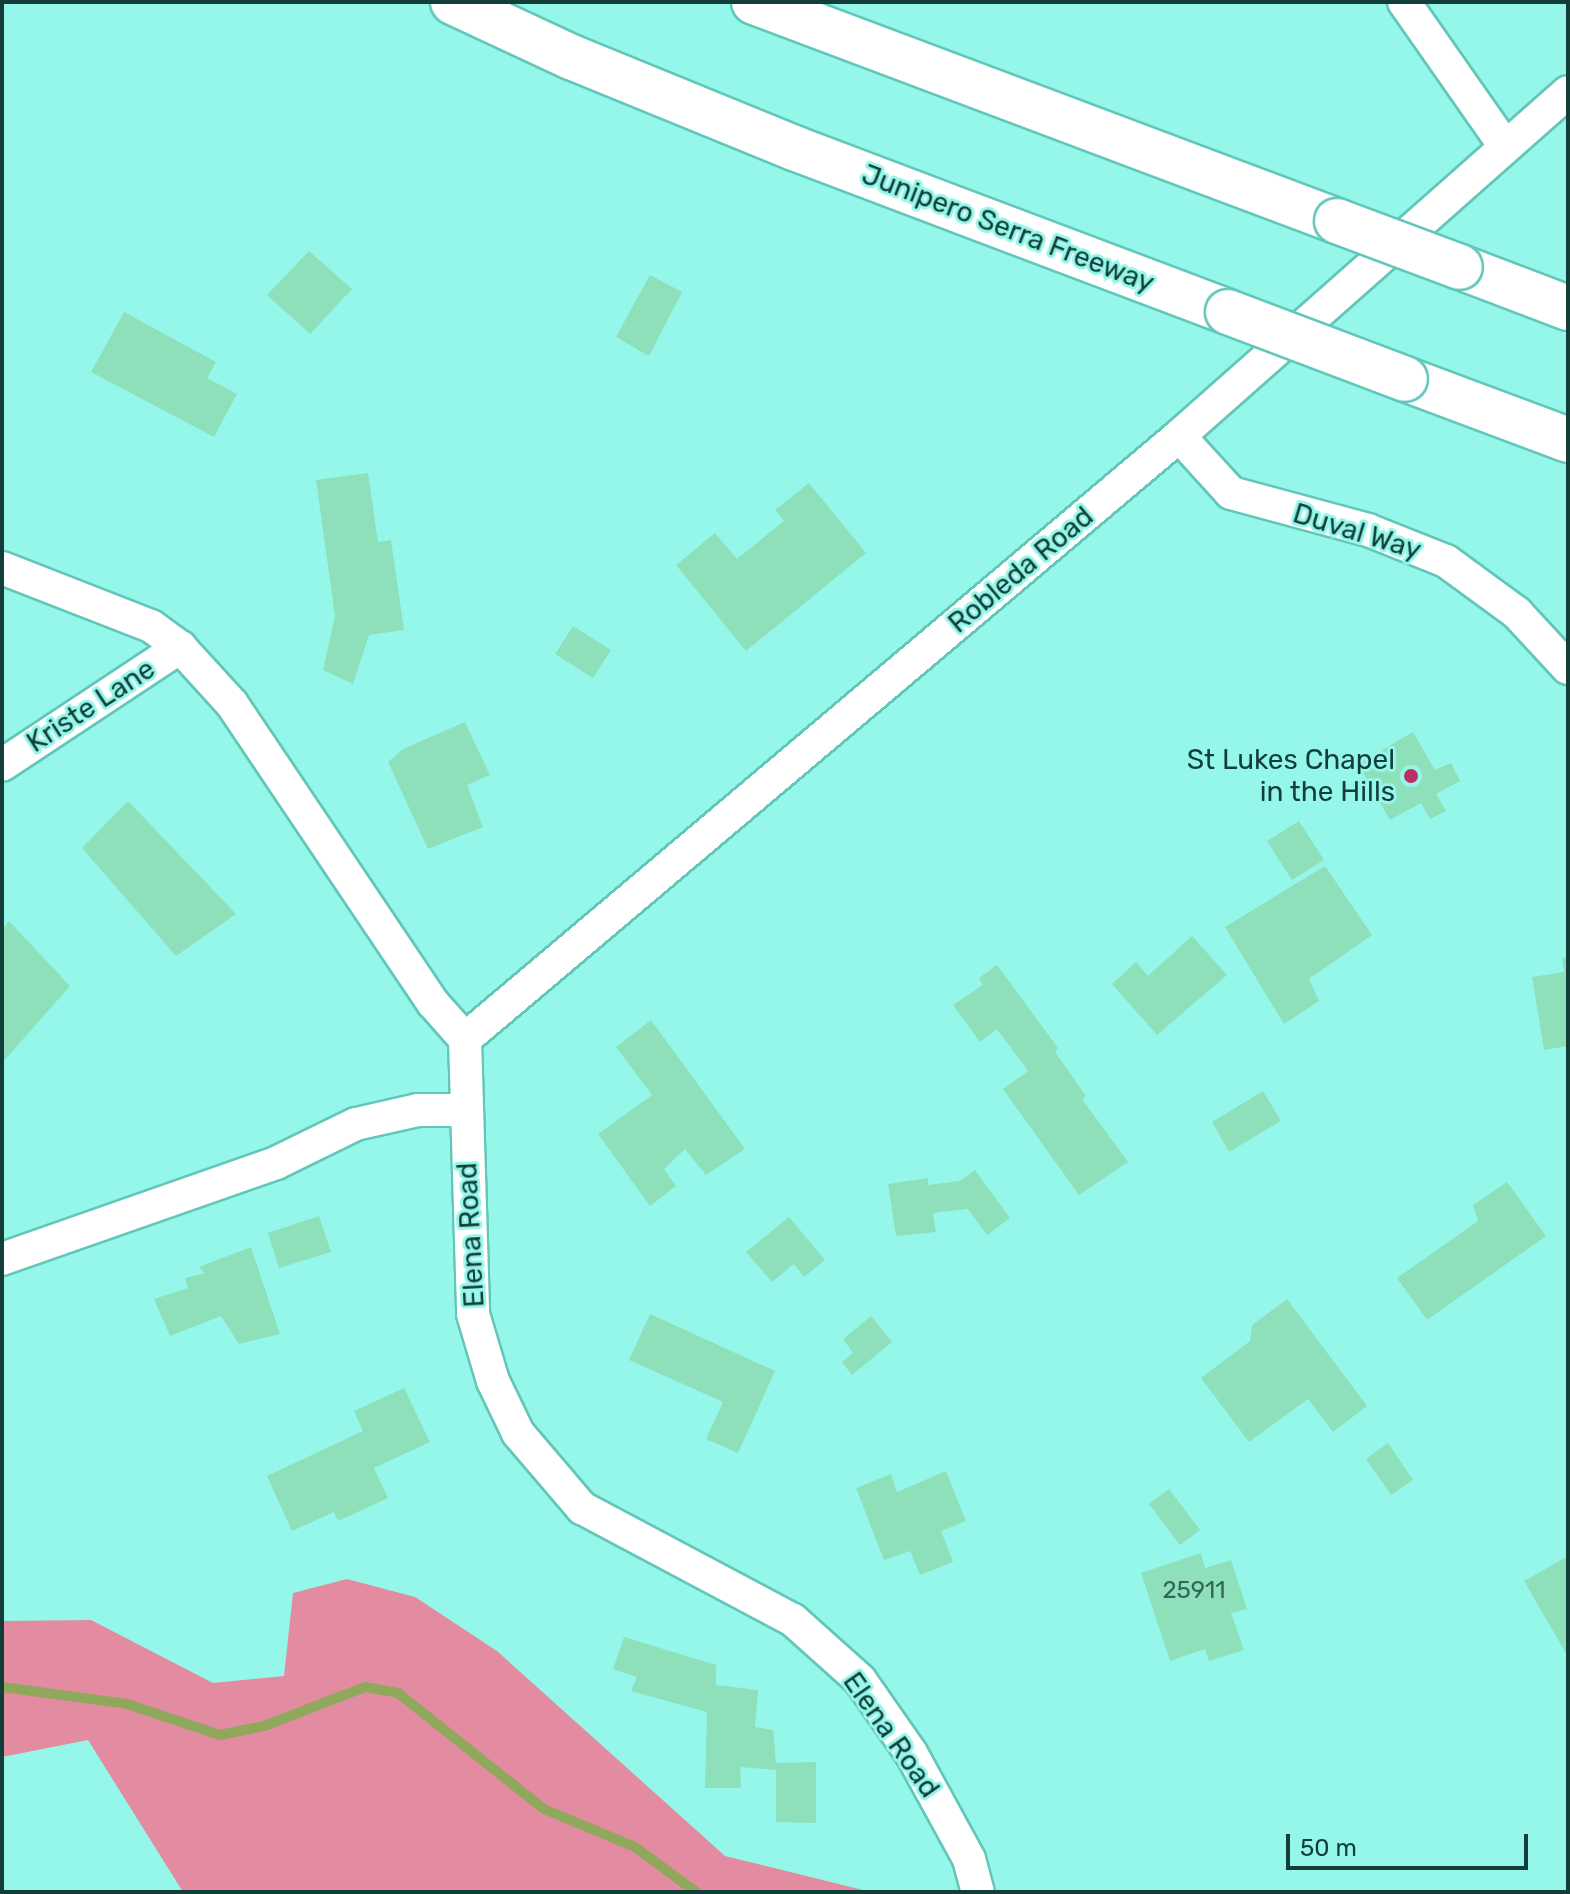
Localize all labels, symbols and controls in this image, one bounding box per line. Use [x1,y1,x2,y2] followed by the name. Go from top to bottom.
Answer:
[857,158,1159,300] street label: Junipero Serra Freeway
[1289,497,1425,567] street label: Duval Way
[942,500,1100,640] street label: Robleda Road
[21,652,161,760] street label: Kriste Lane
[1187,743,1395,809] place label: St Lukes Chapel in the Hills
[1402,767,1420,785] marker: St Lukes Chapel in the Hills
[450,1162,492,1308] street label: Elena Road
[1162,1577,1226,1605] house number: 25911
[836,1666,946,1804] street label: Elena Road
[1290,1818,1532,1868] scale bar
[1300,1834,1357,1862] text: 50 m

